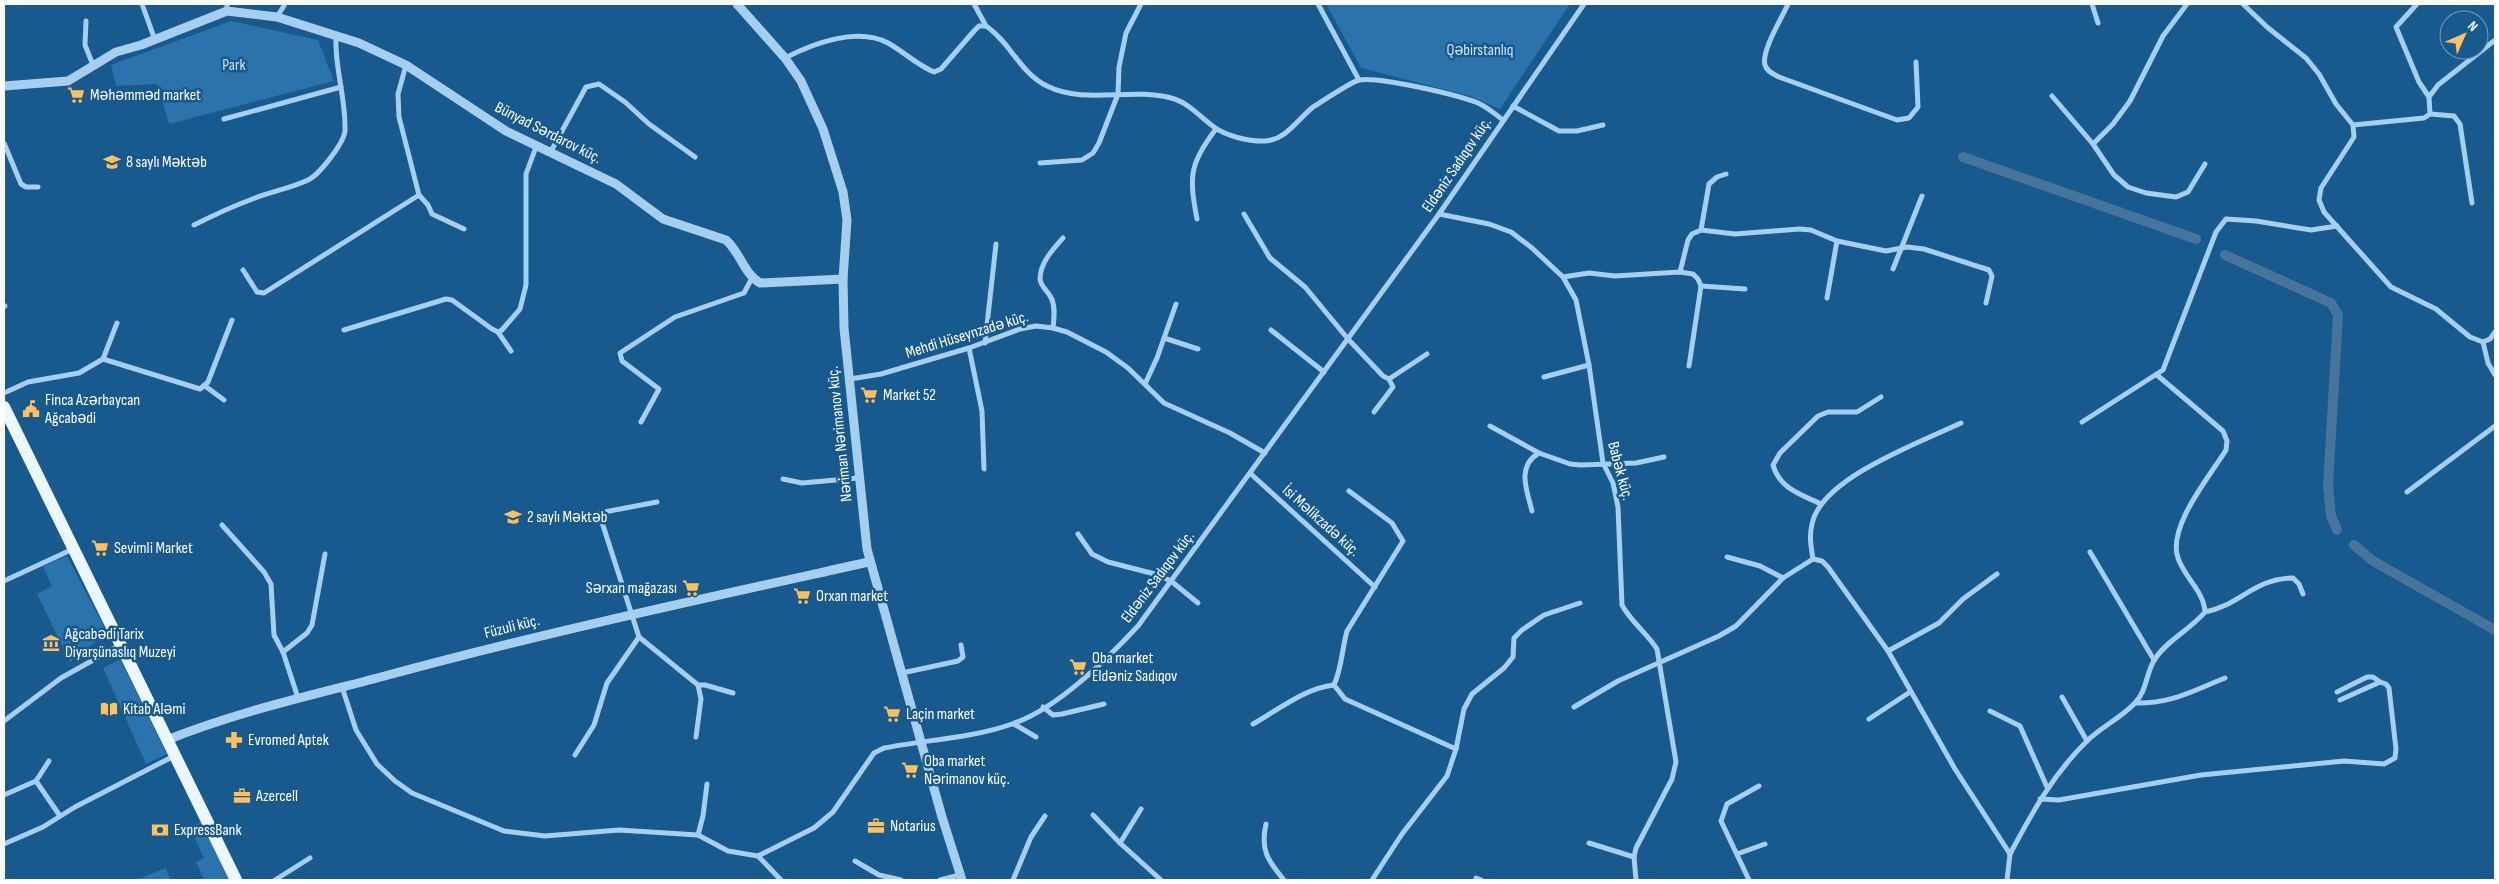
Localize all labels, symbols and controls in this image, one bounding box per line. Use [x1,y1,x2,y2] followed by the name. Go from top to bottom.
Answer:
[2439,10,2489,60] north arrow
[2464,18,2481,35] text: N
[1447,41,1513,60] park label: Qəbirstanlıq
[222,56,246,75] park label: Park
[66,85,86,105] supermarket icon: Məhəmməd market
[90,86,201,105] place label: Məhəmməd market
[492,98,604,168] street label: Bünyad Sərdarov küç.
[1418,114,1496,216] street label: Eldəniz Sadıqov küç.
[102,152,122,172] school or university icon: 8 saylı Məktəb
[126,153,207,172] place label: 8 saylı Məktəb
[903,307,1031,363] street label: Mehdi Hüseynzadə küç.
[823,365,857,503] street label: Nəriman Nərimanov küç.
[859,385,879,405] supermarket icon: Market 52
[883,386,936,405] place label: Market 52
[44,391,140,428] place label: Finca Azərbaycan Ağcabədi
[21,399,41,419] public building icon: Finca Azərbaycan Ağcabədi
[1603,440,1637,502] street label: Babək küç.
[1278,481,1364,561] street label: İsi Məlikzadə küç.
[503,507,523,527] school or university icon: 2 saylı Məktəb
[527,508,608,527] place label: 2 saylı Məktəb
[1117,527,1199,627] street label: Eldəniz Sadıqov küç.
[90,538,110,558] supermarket icon: Sevimli Market
[114,539,193,558] place label: Sevimli Market
[681,578,701,598] supermarket icon: Sərxan mağazası
[586,579,677,598] place label: Sərxan mağazası
[792,586,812,606] supermarket icon: Orxan market
[816,587,888,606] place label: Orxan market
[482,611,542,643] street label: Füzuli küç.
[64,625,176,662] place label: Ağcabədi Tarix Diyarşünaslıq Muzeyi
[41,633,61,653] museum icon: Ağcabədi Tarix Diyarşünaslıq Muzeyi
[1092,649,1177,686] place label: Oba market Eldəniz Sadıqov
[1068,657,1088,677] supermarket icon: Oba market Eldəniz Sadıqov
[99,699,119,719] library icon: Kitab Aləmi
[123,700,186,719] place label: Kitab Aləmi
[882,704,902,724] supermarket icon: Laçin market
[906,705,975,724] place label: Laçin market
[224,730,244,750] pharmacy icon: Evromed Aptek
[248,731,329,750] place label: Evromed Aptek
[924,752,1010,789] place label: Oba market Nərimanov küç.
[900,760,920,780] supermarket icon: Oba market Nərimanov küç.
[232,786,252,806] office icon: Azercell
[255,787,298,806] place label: Azercell
[866,816,886,836] office icon: Notarius
[890,817,936,836] place label: Notarius
[150,820,170,840] bank icon: ExpressBank
[174,821,242,840] place label: ExpressBank

